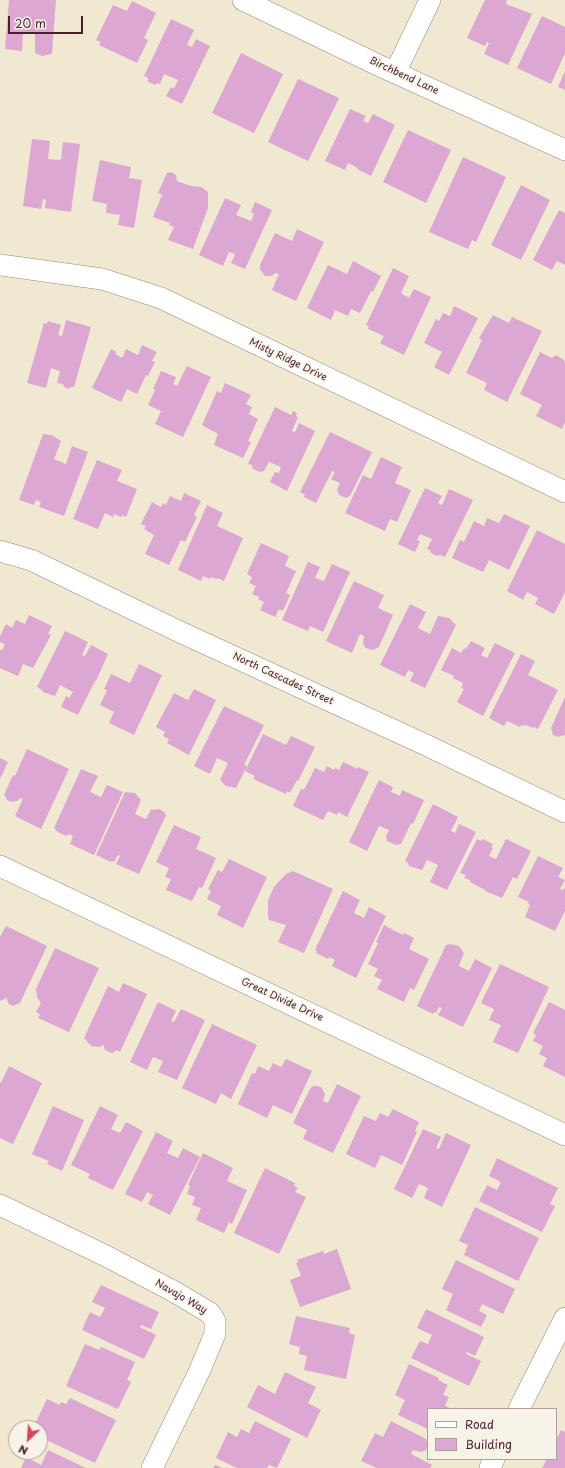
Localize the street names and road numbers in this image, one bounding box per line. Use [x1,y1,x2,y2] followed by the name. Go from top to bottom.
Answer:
[367,55,441,97] street label: Birchbend Lane
[247,336,329,384] street label: Misty Ridge Drive
[231,650,335,708] street label: North Cascades Street
[239,976,325,1024] street label: Great Divide Drive
[153,1277,209,1317] street label: Navajo Way

